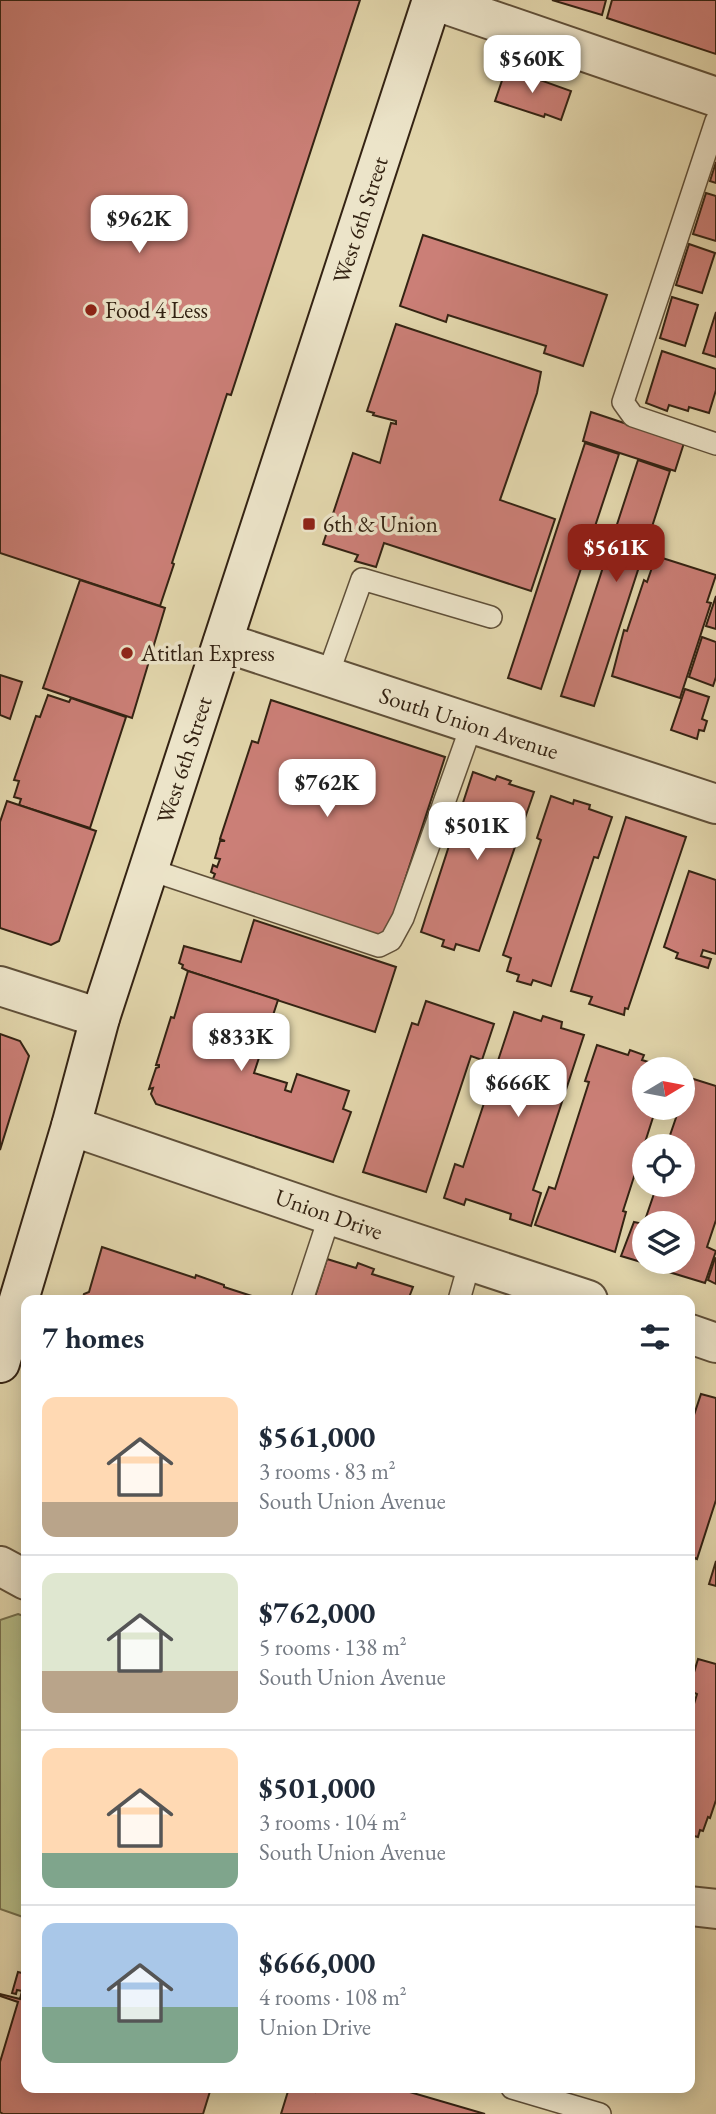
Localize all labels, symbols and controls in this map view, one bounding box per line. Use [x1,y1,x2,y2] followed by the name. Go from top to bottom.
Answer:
[483,36,581,95] pin: $560K
[500,43,564,73] text: $560K
[325,152,395,288] street label: West 6th Street
[90,196,188,255] pin: $962K
[107,203,171,233] text: $962K
[105,295,208,325] place label: Food 4 Less
[83,302,99,318] marker: Food 4 Less
[323,509,438,539] place label: 6th & Union
[301,516,317,532] marker: 6th & Union
[567,524,665,584] pin: $561K
[584,532,648,562] text: $561K
[140,638,275,668] place label: Atitlan Express
[119,645,135,661] marker: Atitlan Express
[376,680,562,766] street label: South Union Avenue
[149,692,219,828] street label: West 6th Street
[278,760,376,819] pin: $762K
[295,767,359,797] text: $762K
[428,802,526,862] pin: $501K
[445,810,509,840] text: $501K
[192,1014,290,1073] pin: $833K
[209,1021,273,1051] text: $833K
[632,1057,695,1120] north arrow
[632,1057,695,1274] map controls
[469,1060,567,1119] pin: $666K
[486,1067,550,1097] text: $666K
[632,1134,695,1197] button: locate
[271,1182,387,1246] street label: Union Drive
[632,1211,695,1274] button: layers
[42,1318,144,1357] text: 7 homes
[636,1318,674,1356] icon: filters
[259,1417,375,1456] text: $561,000
[98,1425,182,1509] icon: home
[259,1456,396,1486] text: 3 rooms · 83 m²
[259,1486,446,1516] text: South Union Avenue
[259,1593,375,1632] text: $762,000
[98,1601,182,1685] icon: home
[259,1632,407,1662] text: 5 rooms · 138 m²
[259,1662,446,1692] text: South Union Avenue
[259,1768,375,1807] text: $501,000
[98,1776,182,1860] icon: home
[259,1807,407,1837] text: 3 rooms · 104 m²
[259,1837,446,1867] text: South Union Avenue
[259,1943,375,1982] text: $666,000
[98,1951,182,2035] icon: home
[259,1982,407,2012] text: 4 rooms · 108 m²
[259,2012,371,2042] text: Union Drive

